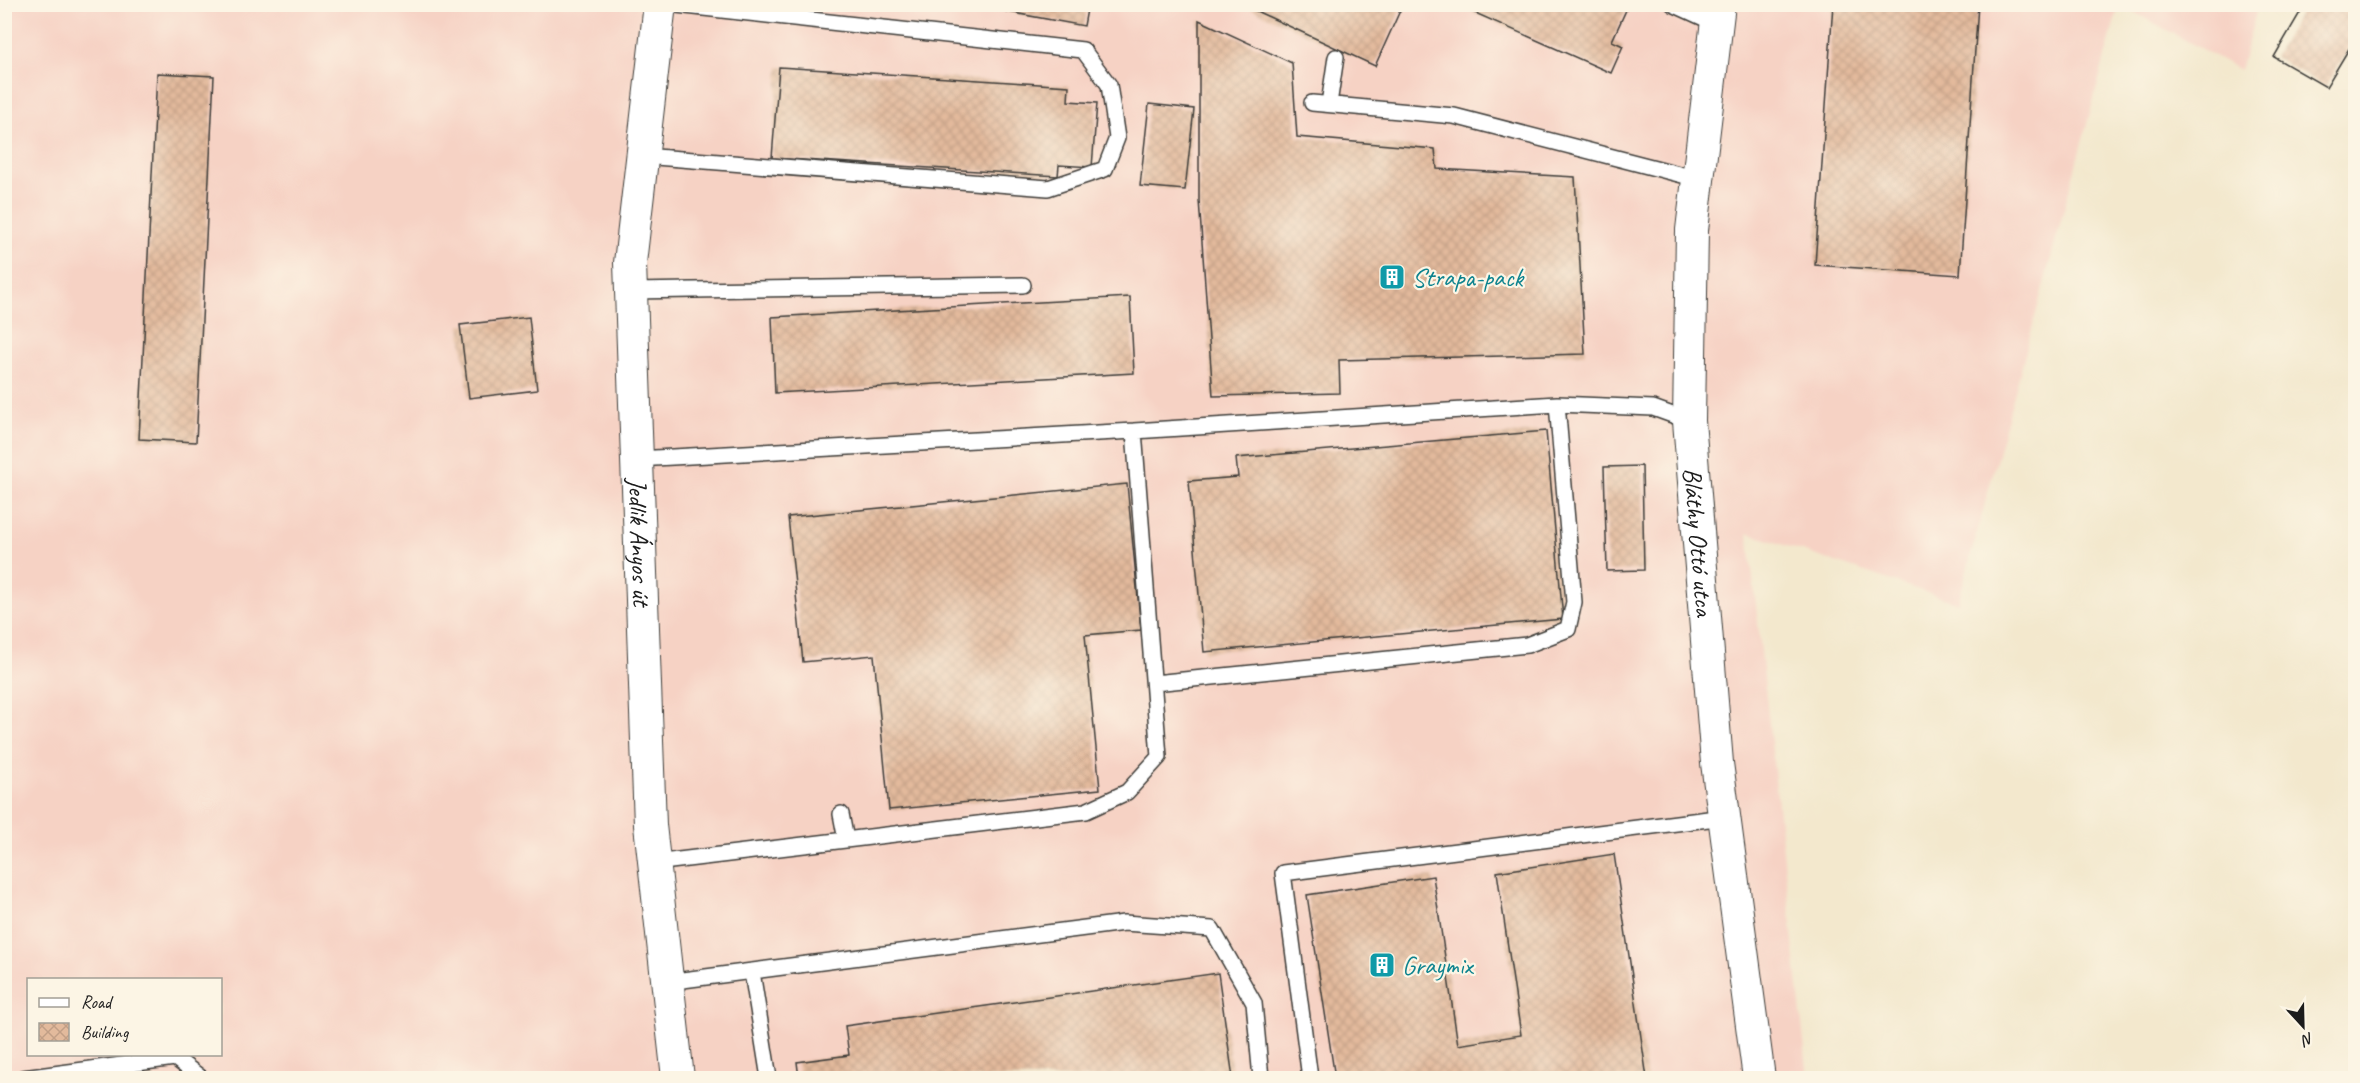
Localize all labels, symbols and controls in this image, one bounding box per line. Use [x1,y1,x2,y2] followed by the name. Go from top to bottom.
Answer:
[1412,261,1526,294] place label: Strapa-pack
[1377,262,1407,292] building icon: Strapa-pack
[1676,466,1722,619] street label: Bláthy Ottó utca
[621,476,659,609] street label: Jedlik Ányos út
[1402,949,1475,982] place label: Graymix
[1367,950,1397,980] building icon: Graymix
[27,978,222,1056] legend
[81,991,114,1013] text: Road
[2273,996,2333,1056] north arrow
[81,1021,130,1043] text: Building
[2297,1028,2317,1051] text: N

